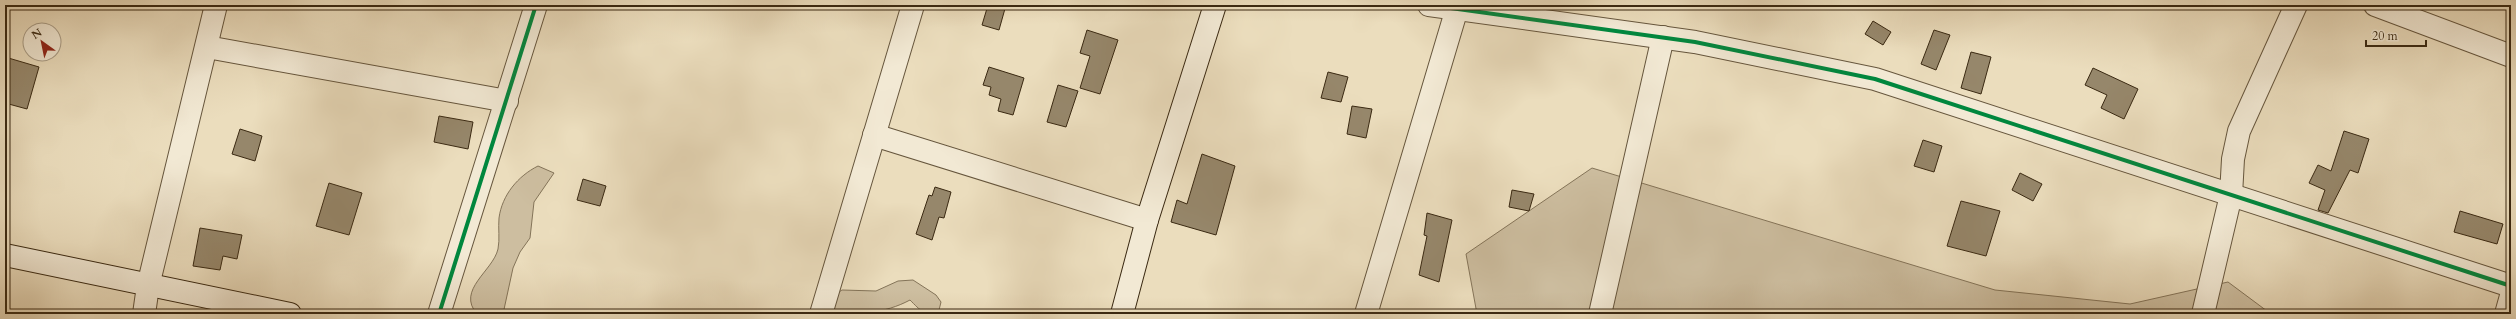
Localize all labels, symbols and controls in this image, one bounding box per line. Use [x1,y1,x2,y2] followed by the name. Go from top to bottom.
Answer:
[22,22,62,62] north arrow
[2366,22,2426,48] scale bar
[29,25,45,43] text: N
[2372,28,2399,44] text: 20 m

